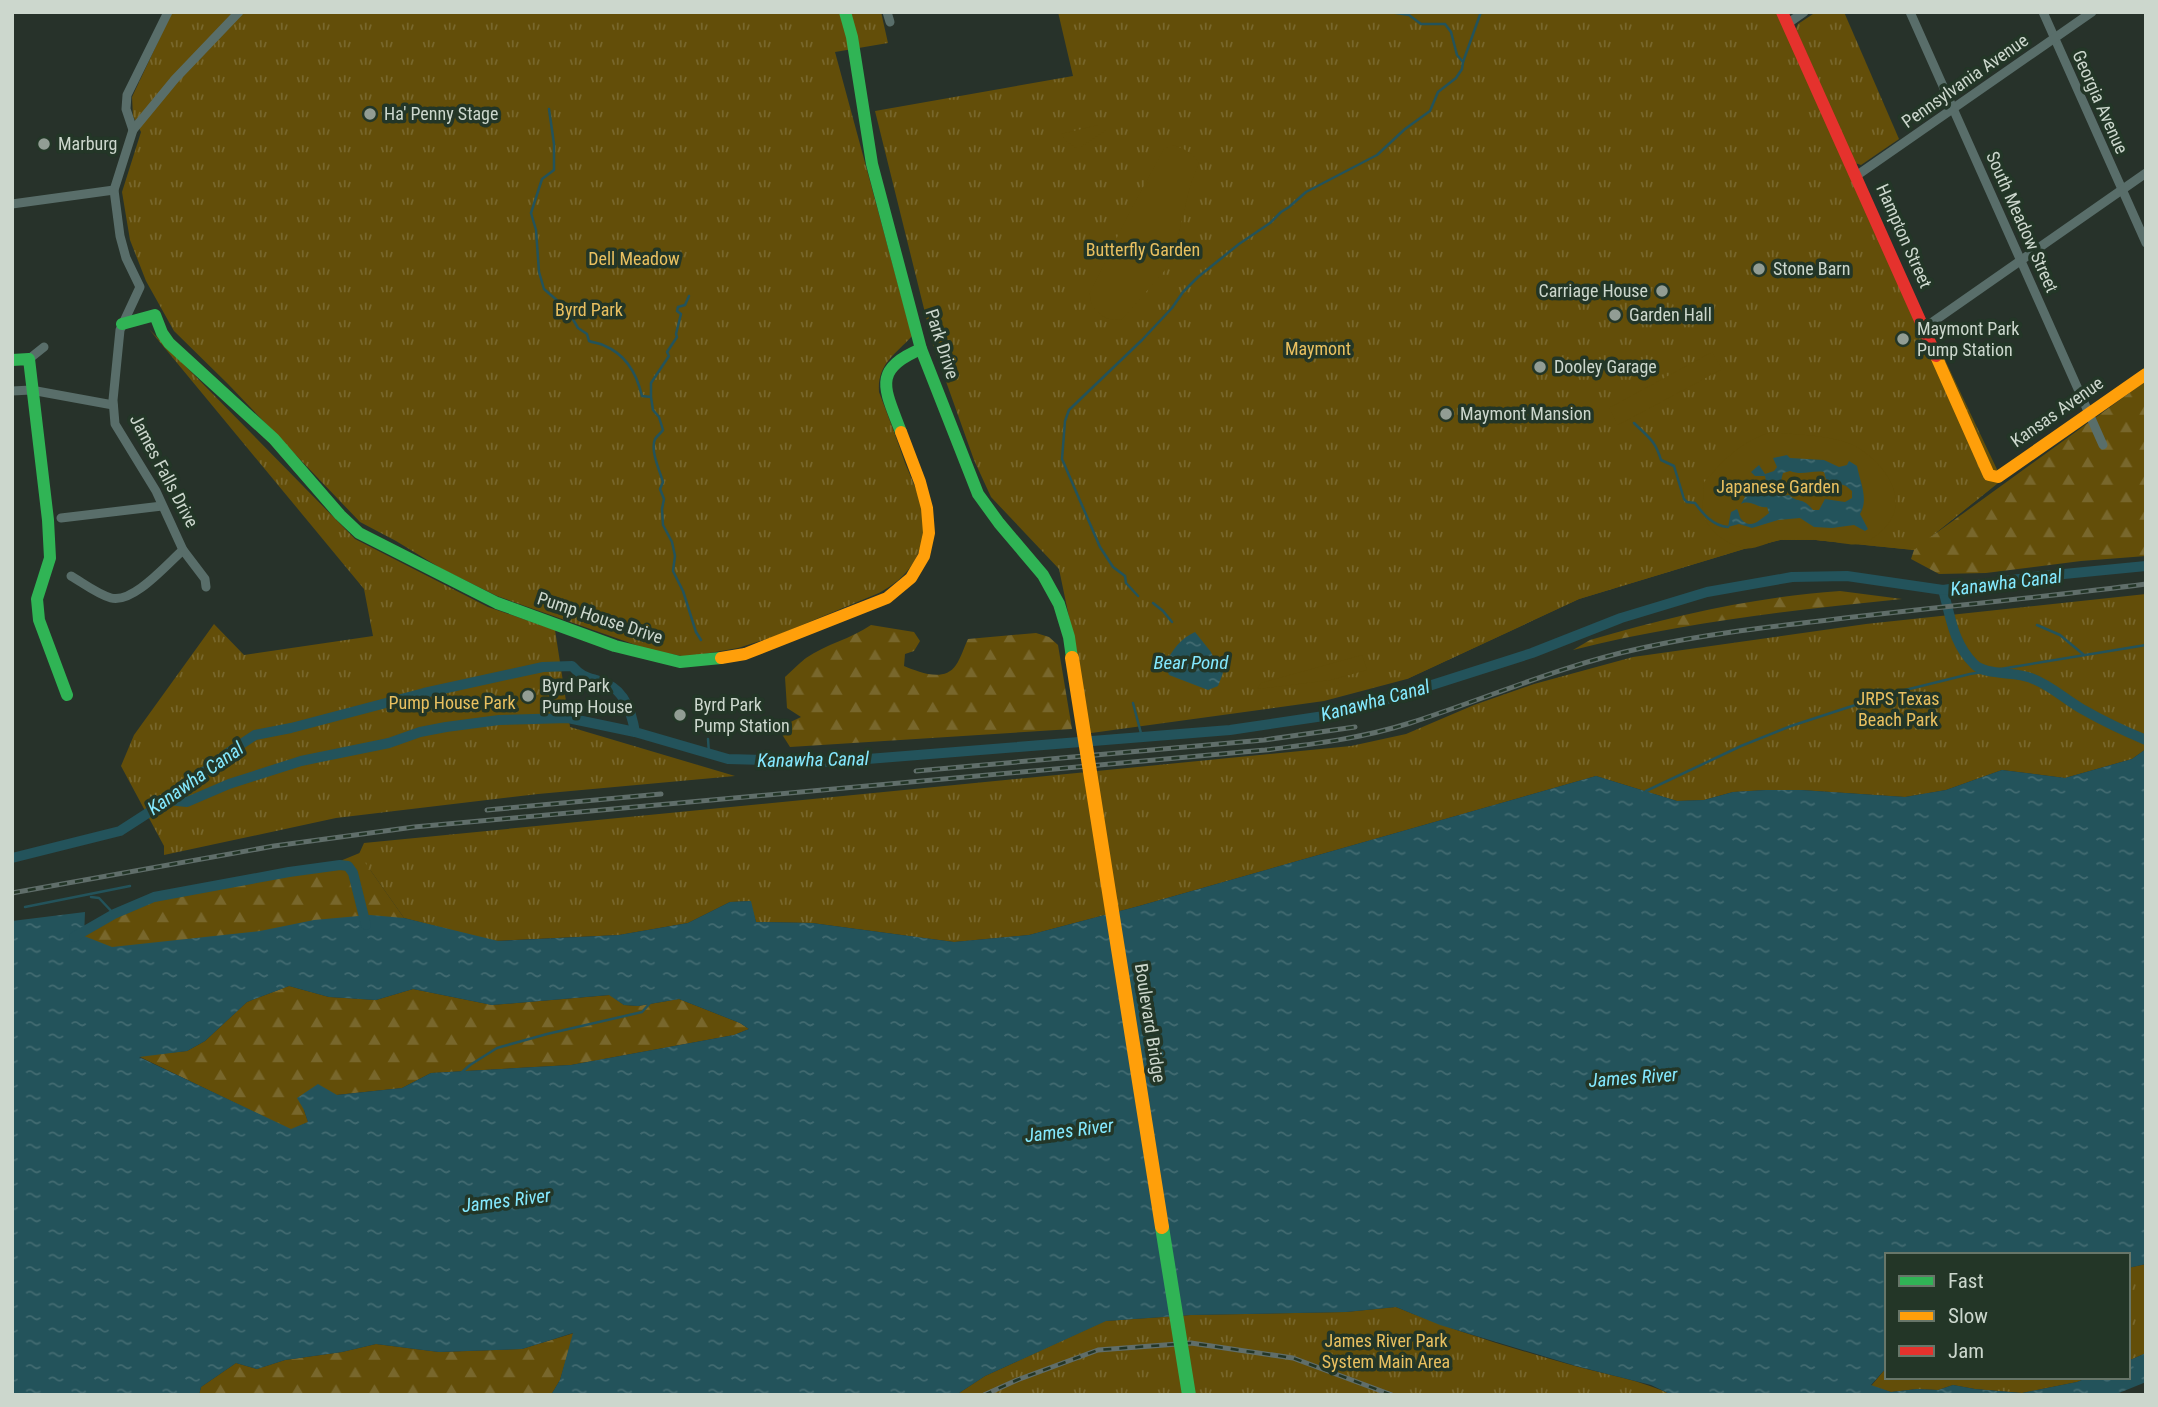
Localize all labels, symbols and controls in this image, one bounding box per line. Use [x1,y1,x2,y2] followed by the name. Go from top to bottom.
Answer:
[1898,29,2032,132] street label: Pennsylvania Avenue
[2068,47,2133,157] street label: Georgia Avenue
[384,103,498,124] place label: Ha' Penny Stage
[362,106,378,122] marker: Ha' Penny Stage
[58,133,117,154] place label: Marburg
[36,136,52,152] marker: Marburg
[1982,148,2063,295] street label: South Meadow Street
[1872,181,1937,291] street label: Hampton Street
[1086,239,1200,260] park label: Butterfly Garden
[588,248,680,269] park label: Dell Meadow
[1773,258,1850,279] place label: Stone Barn
[1751,261,1767,277] marker: Stone Barn
[1538,280,1648,301] place label: Carriage House
[1654,283,1670,299] marker: Carriage House
[555,299,623,320] park label: Byrd Park
[1629,304,1712,325] place label: Garden Hall
[921,306,964,381] street label: Park Drive
[1607,307,1623,323] marker: Garden Hall
[1917,318,2019,360] place label: Maymont Park Pump Station
[1895,331,1911,347] marker: Maymont Park Pump Station
[1285,338,1351,359] park label: Maymont
[1554,356,1657,377] place label: Dooley Garage
[1532,359,1548,375] marker: Dooley Garage
[2006,372,2107,451] street label: Kansas Avenue
[1460,403,1591,424] place label: Maymont Mansion
[1438,406,1454,422] marker: Maymont Mansion
[126,411,203,531] street label: James Falls Drive
[1716,476,1840,497] park label: Japanese Garden
[1949,564,2064,601] water label: Kanawha Canal
[535,587,666,648] street label: Pump House Drive
[1154,651,1229,674] water label: Bear Pond
[542,675,633,717] place label: Byrd Park Pump House
[1318,675,1433,726] water label: Kanawha Canal
[520,688,536,704] marker: Byrd Park Pump House
[1856,688,1940,730] park label: JRPS Texas Beach Park
[388,692,516,713] park label: Pump House Park
[694,694,790,736] place label: Byrd Park Pump Station
[672,707,688,723] marker: Byrd Park Pump Station
[143,736,248,820] water label: Kanawha Canal
[757,747,870,772] water label: Kanawha Canal
[1131,962,1170,1084] street label: Boulevard Bridge
[1588,1063,1679,1092] water label: James River
[1023,1114,1115,1147] water label: James River
[460,1184,552,1217] water label: James River
[1885,1253,2130,1379] legend
[1948,1269,1984,1293] text: Fast
[1948,1304,1988,1328] text: Slow
[1322,1330,1450,1372] park label: James River Park System Main Area
[1948,1339,1984,1363] text: Jam

